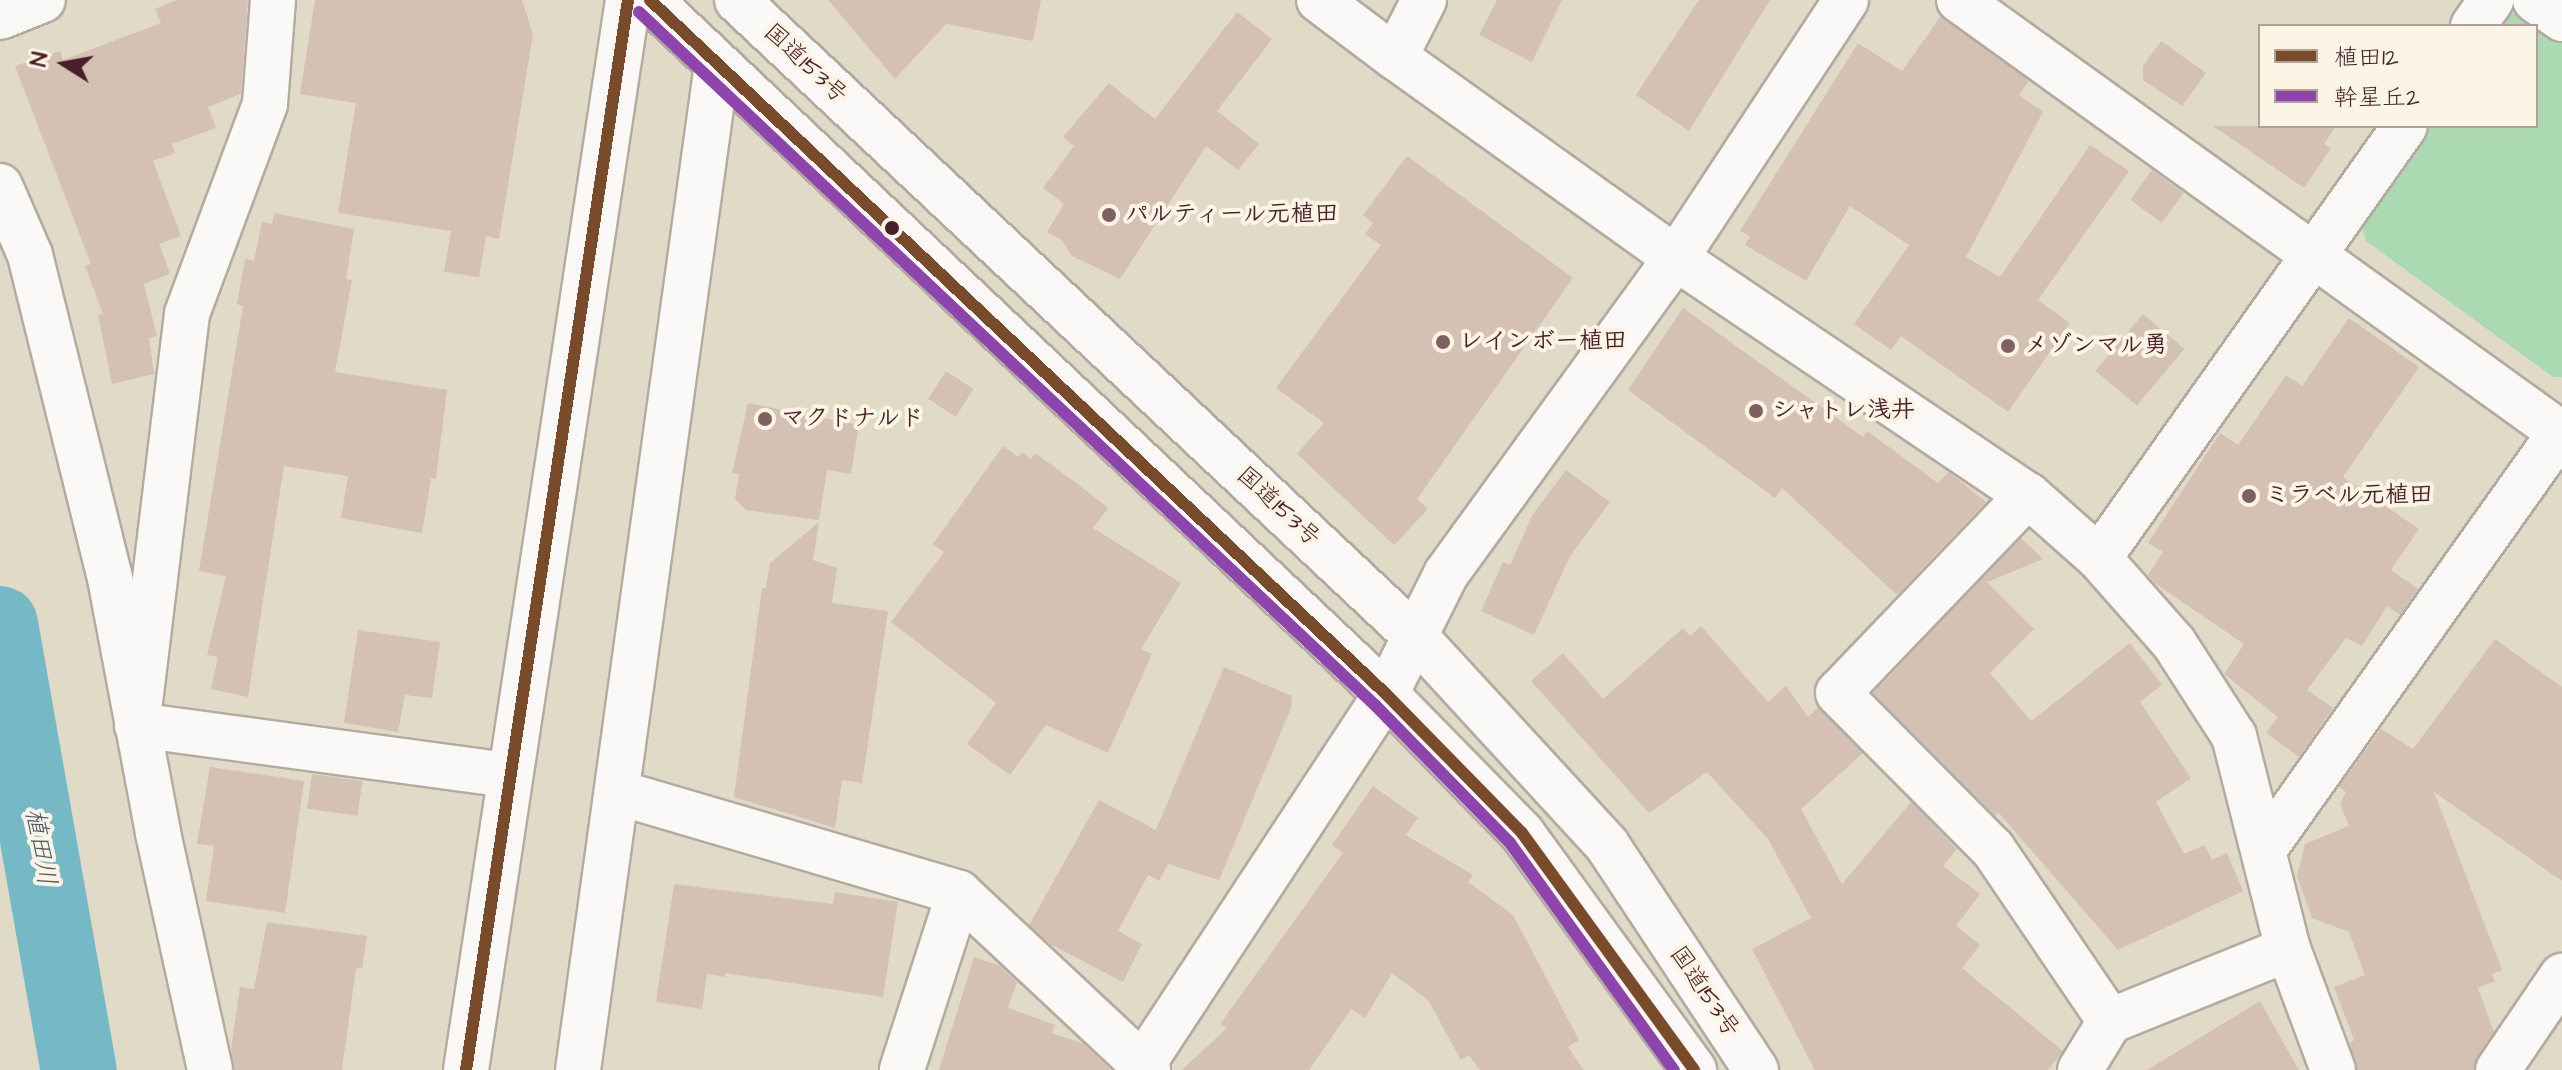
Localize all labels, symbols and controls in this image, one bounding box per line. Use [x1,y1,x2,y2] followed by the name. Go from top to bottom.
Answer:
[757,18,853,110] street label: 国道153号
[24,24,104,104] north arrow
[2258,24,2538,128] legend
[2334,41,2399,75] text: 植田12
[23,50,56,69] text: N
[2334,81,2420,115] text: 幹星丘2
[1125,201,1341,229] place label: パルティール元植田
[1100,206,1118,224] marker: パルティール元植田
[884,220,900,236] unlabelled marker
[1459,328,1627,356] place label: レインボー植田
[2024,332,2168,360] place label: メゾンマル勇
[1434,333,1452,351] marker: レインボー植田
[1999,337,2017,355] marker: メゾンマル勇
[1772,397,1916,425] place label: シャトレ浅井
[1747,402,1765,420] marker: シャトレ浅井
[781,405,925,433] place label: マクドナルド
[756,410,774,428] marker: マクドナルド
[1230,461,1326,553] street label: 国道153号
[2265,482,2433,510] place label: ミラベル元植田
[2240,487,2258,505] marker: ミラベル元植田
[18,806,62,888] water label: 植田川
[1663,941,1745,1043] street label: 国道153号

